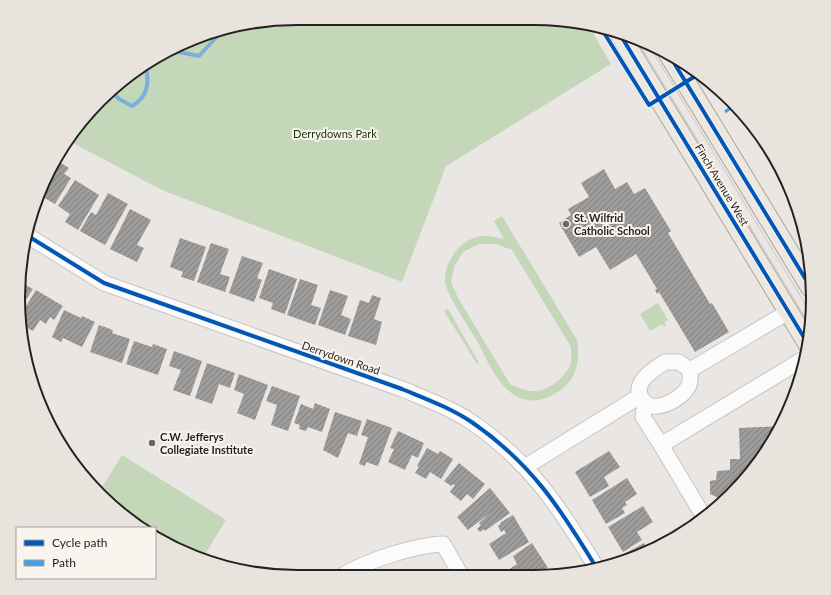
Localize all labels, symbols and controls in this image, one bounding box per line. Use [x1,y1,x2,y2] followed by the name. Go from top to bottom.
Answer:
[293,127,377,140] park label: Derrydowns Park
[693,141,752,228] street label: Finch Avenue West
[574,211,650,237] place label: St. Wilfrid Catholic School
[561,219,571,229] marker: St. Wilfrid Catholic School
[300,338,382,377] street label: Derrydown Road
[160,430,253,456] place label: C.W. Jefferys Collegiate Institute
[147,438,157,448] marker: C.W. Jefferys Collegiate Institute
[16,527,156,579] legend
[52,535,107,550] text: Cycle path
[52,555,76,570] text: Path

